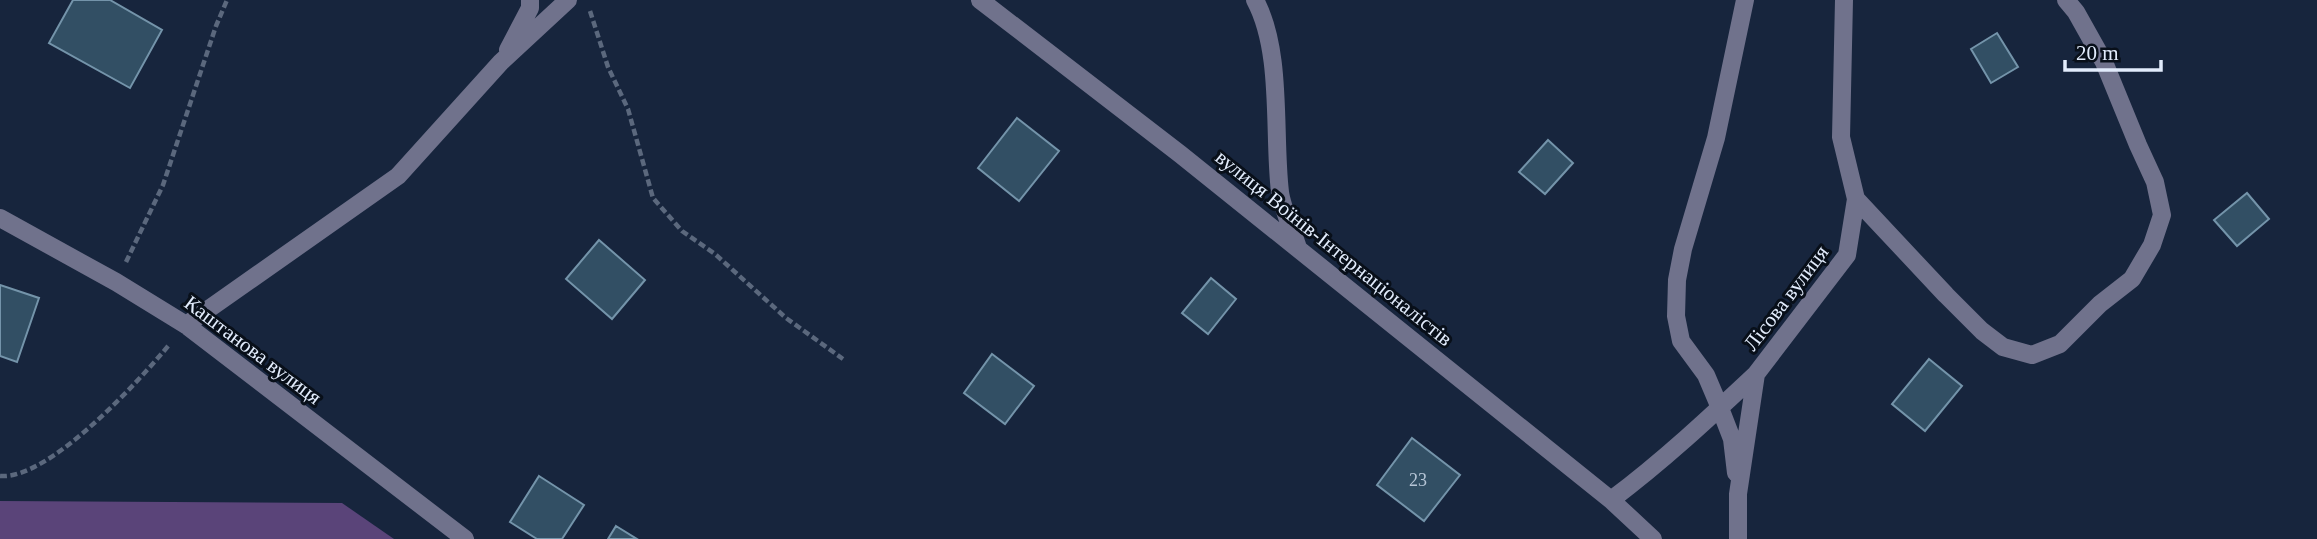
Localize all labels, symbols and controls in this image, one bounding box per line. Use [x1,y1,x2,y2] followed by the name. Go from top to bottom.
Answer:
[2065,28,2161,72] scale bar
[2076,41,2119,65] text: 20 m
[1211,145,1457,351] street label: вулиця Воїнів-Інтернаціоналістів
[1739,240,1834,355] street label: Лісова вулиця
[180,291,327,410] street label: Каштанова вулиця
[1409,470,1427,490] house number: 23

